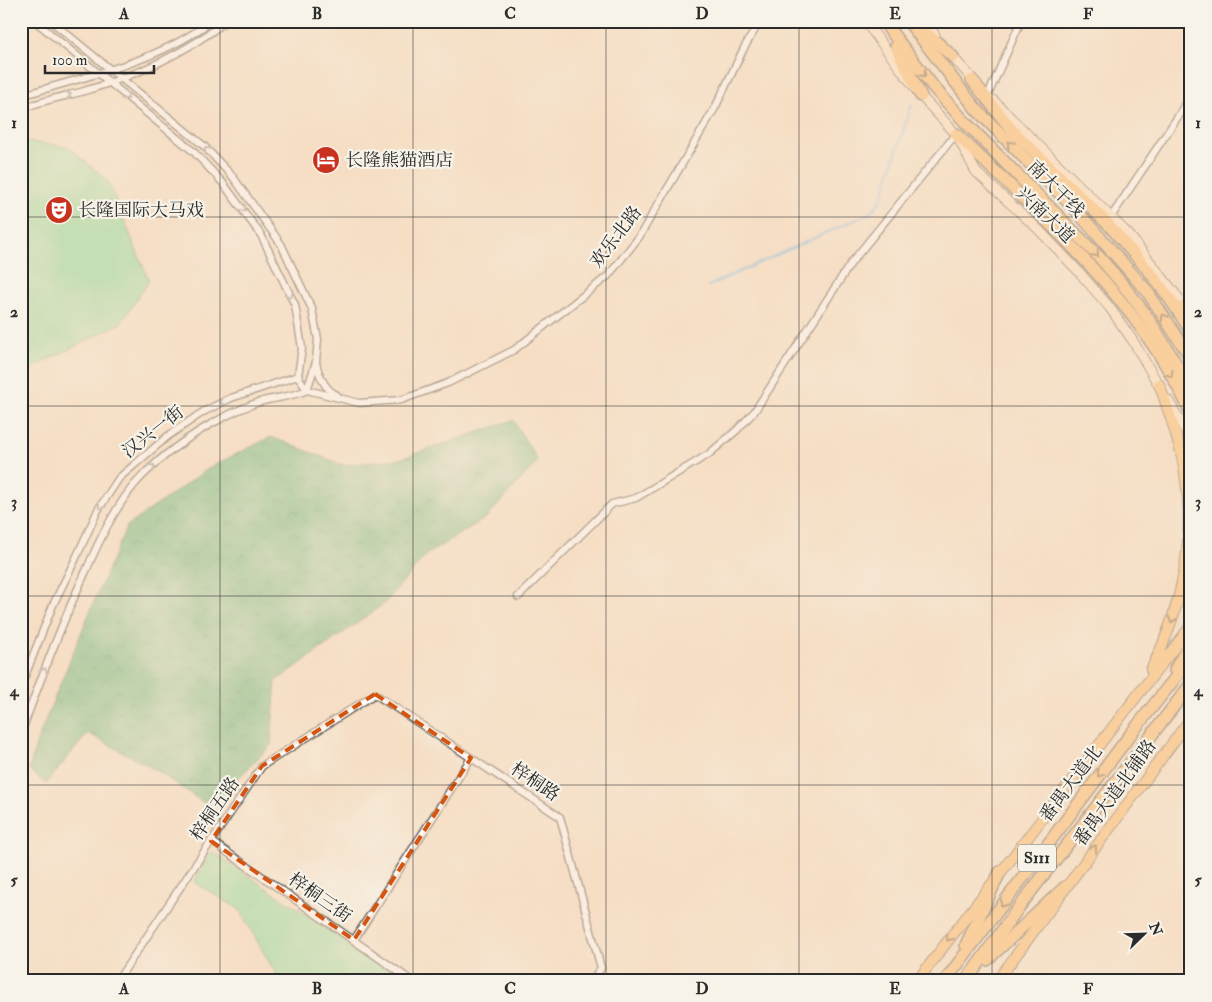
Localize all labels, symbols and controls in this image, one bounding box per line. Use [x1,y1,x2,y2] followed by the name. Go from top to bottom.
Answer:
[118,4,130,24] text: A
[312,4,322,24] text: B
[504,4,516,24] text: C
[695,4,709,24] text: D
[889,4,901,24] text: E
[1083,4,1093,24] text: F
[45,42,154,74] scale bar
[52,51,88,70] text: 100 m
[918,68,926,77] one-way arrow
[63,90,72,101] one-way arrow
[120,92,129,100] one-way arrow
[11,113,17,133] text: 1
[1195,113,1201,133] text: 1
[1007,140,1016,149] one-way arrow
[311,145,341,175] hotel icon: 长隆熊猫酒店
[204,147,213,156] one-way arrow
[345,149,453,172] place label: 长隆熊猫酒店
[1022,155,1090,223] street label: 南大干线
[1011,182,1079,248] street label: 兴南大道
[44,195,74,225] theatre icon: 长隆国际大马戏
[78,199,204,222] place label: 长隆国际大马戏
[585,201,647,273] street label: 欢乐北路
[236,204,246,213] one-way arrow
[1090,249,1099,258] one-way arrow
[284,290,295,299] one-way arrow
[10,302,18,322] text: 2
[1194,302,1202,322] text: 2
[1161,314,1170,323] one-way arrow
[1164,369,1174,378] one-way arrow
[219,396,228,406] one-way arrow
[118,401,188,463] street label: 汉兴一街
[146,464,155,473] one-way arrow
[11,492,17,512] text: 3
[1195,492,1201,512] text: 3
[98,500,107,509] one-way arrow
[1168,615,1178,623] one-way arrow
[38,667,49,676] one-way arrow
[9,681,20,701] text: 4
[1193,681,1204,701] text: 4
[1069,735,1161,851] street label: 番禺大道北铺路
[1035,741,1107,827] street label: 番禺大道北
[506,757,564,807] street label: 梓桐路
[1098,768,1106,777] one-way arrow
[185,773,245,845] street label: 梓桐五路
[1018,844,1056,871] road number: S111
[1089,845,1097,854] one-way arrow
[284,868,356,928] street label: 梓桐三街
[10,870,18,890] text: 5
[1194,870,1202,890] text: 5
[1000,898,1008,907] one-way arrow
[1120,910,1170,960] north arrow
[1145,919,1166,939] text: N
[947,932,955,941] one-way arrow
[118,979,130,999] text: A
[312,979,322,999] text: B
[504,979,516,999] text: C
[695,979,709,999] text: D
[889,979,901,999] text: E
[1083,979,1093,999] text: F

